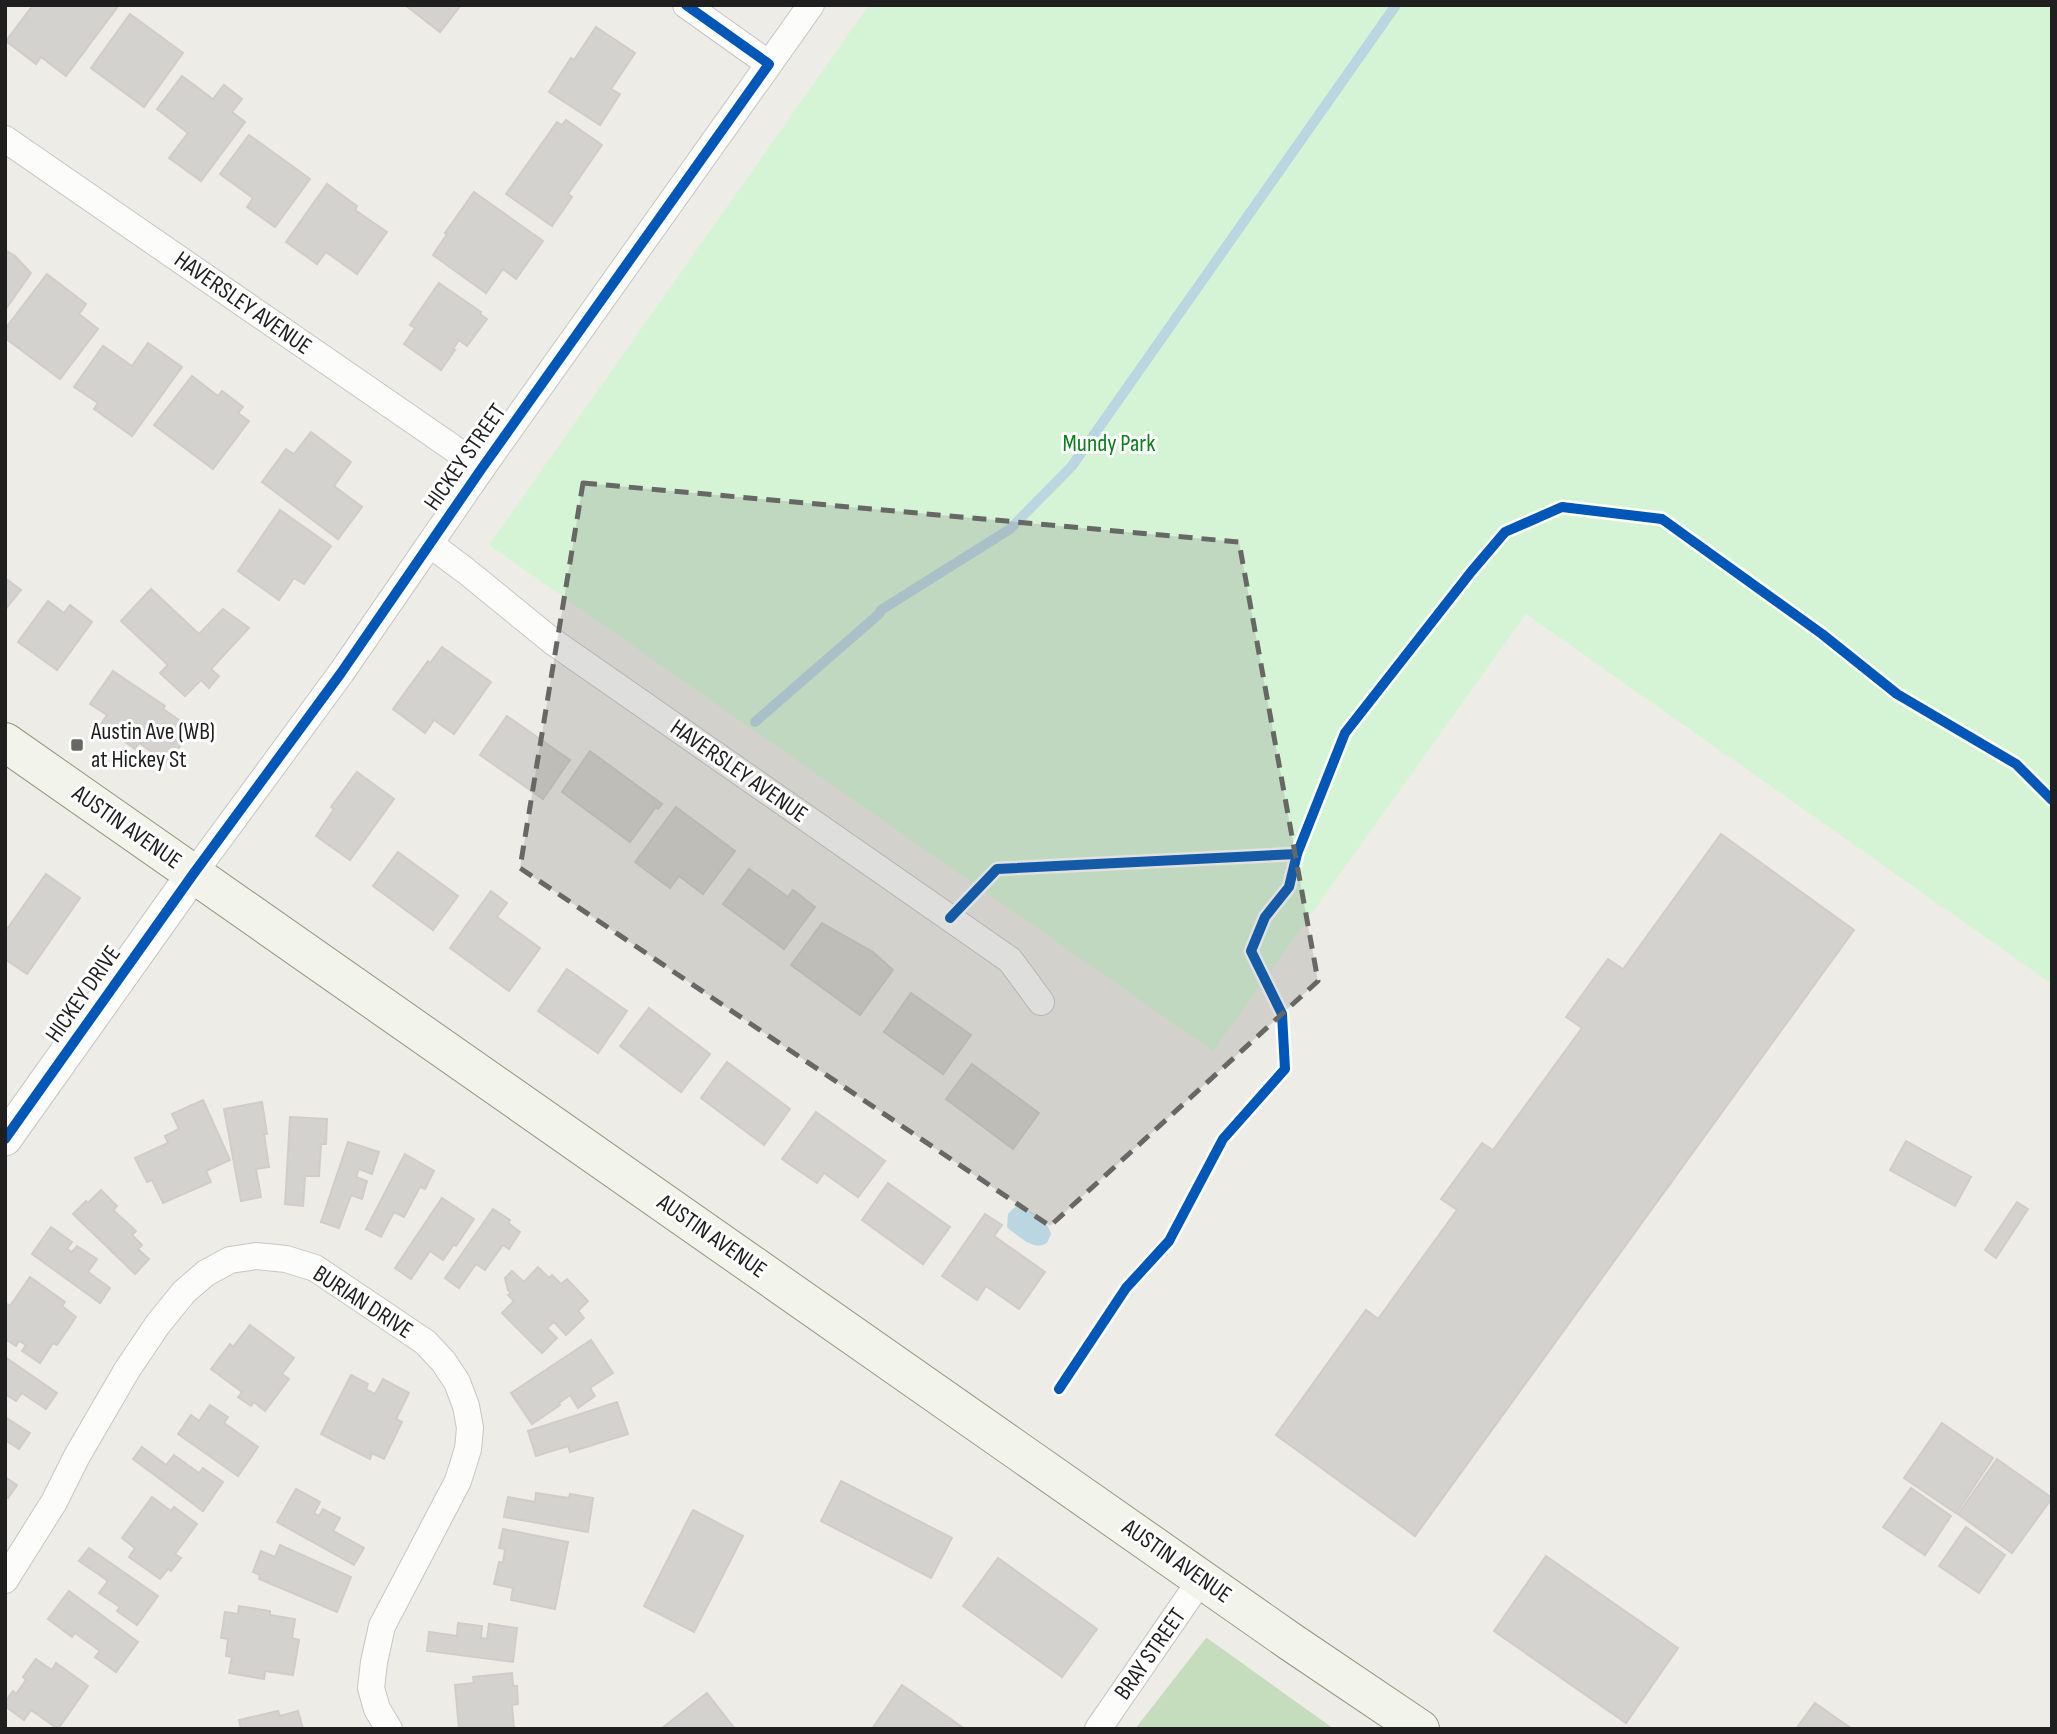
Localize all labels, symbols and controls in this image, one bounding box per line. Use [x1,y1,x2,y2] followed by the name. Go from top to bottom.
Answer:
[169,245,317,361] street label: HAVERSLEY AVENUE
[418,398,512,516] street label: HICKEY STREET
[1063,429,1155,458] park label: Mundy Park
[665,713,813,829] street label: HAVERSLEY AVENUE
[90,717,215,774] place label: Austin Ave (WB) at Hickey St
[69,737,85,753] marker: Austin Ave (WB) at Hickey St
[66,778,187,875] street label: AUSTIN AVENUE
[39,940,127,1048] street label: HICKEY DRIVE
[651,1187,772,1284] street label: AUSTIN AVENUE
[308,1259,418,1345] street label: BURIAN DRIVE
[1116,1512,1237,1609] street label: AUSTIN AVENUE
[1108,1602,1192,1705] street label: BRAY STREET

